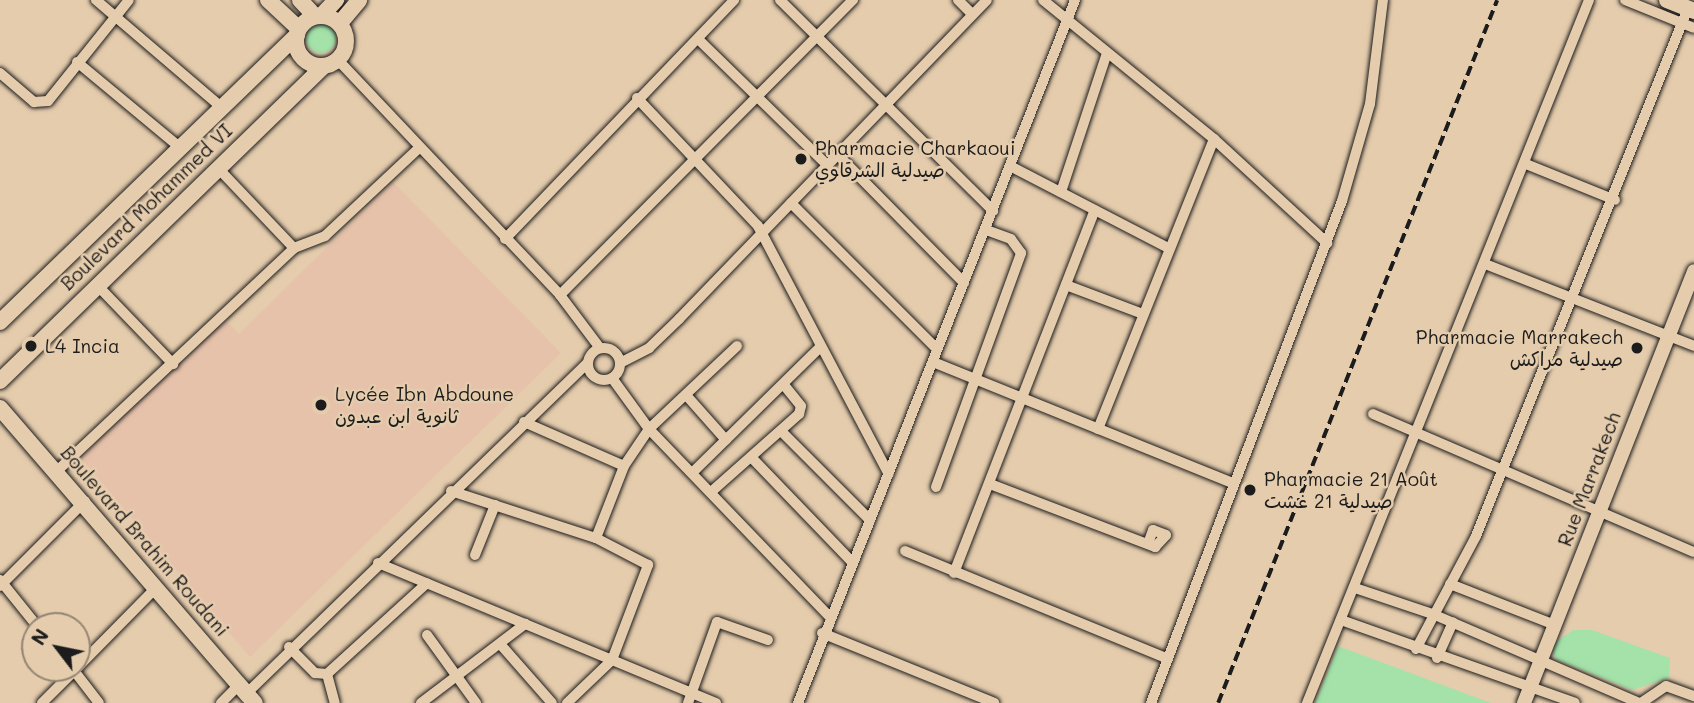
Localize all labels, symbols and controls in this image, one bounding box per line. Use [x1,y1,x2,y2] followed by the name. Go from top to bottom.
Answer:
[56,119,236,295] street label: Boulevard Mohammed VI
[815,137,1016,181] place label: Pharmacie Charkaoui صيدلية الشرقاوي
[793,151,809,167] marker: Pharmacie Charkaoui صيدلية الشرقاوي
[1416,326,1623,370] place label: Pharmacie Marrakech صيدلية مراكش
[45,335,120,357] place label: L4 Incia
[23,338,39,354] marker: L4 Incia
[1629,340,1645,356] marker: Pharmacie Marrakech صيدلية مراكش
[335,383,514,427] place label: Lycée Ibn Abdoune ثانوية ابن عبدون
[313,397,329,413] marker: Lycée Ibn Abdoune ثانوية ابن عبدون
[1553,409,1625,549] street label: Rue Marrakech
[56,441,234,641] street label: Boulevard Brahim Roudani
[1264,468,1438,512] place label: Pharmacie 21 Août صيدلية 21 غشت
[1242,482,1258,498] marker: Pharmacie 21 Août صيدلية 21 غشت
[21,612,91,682] north arrow
[25,624,54,649] text: N

